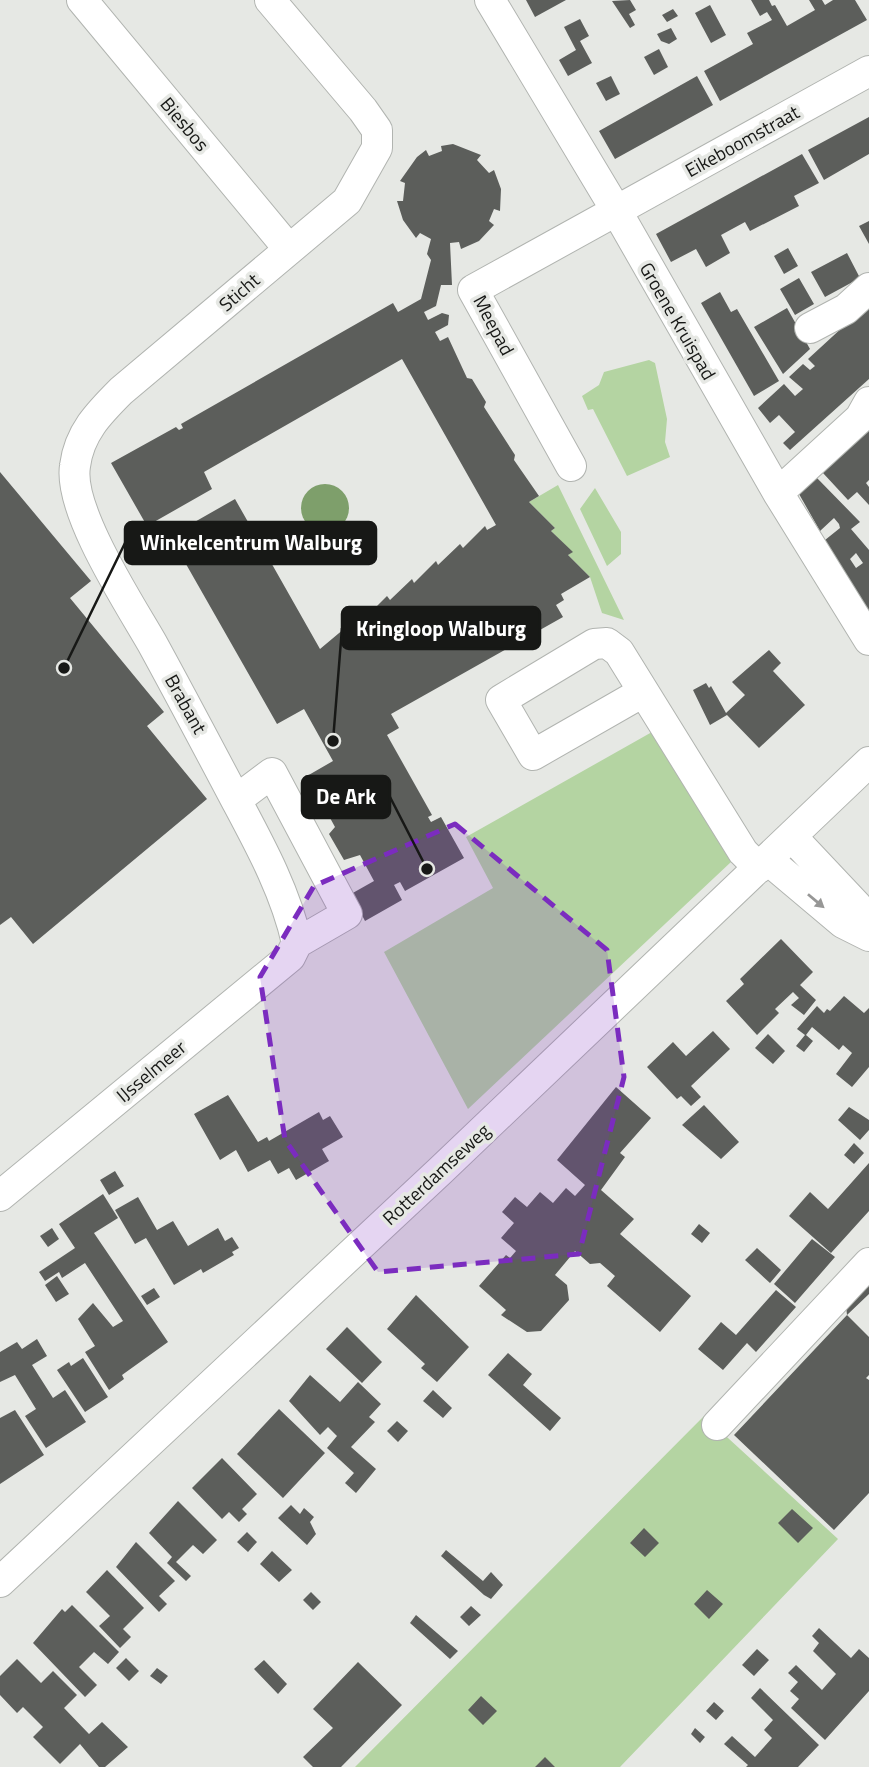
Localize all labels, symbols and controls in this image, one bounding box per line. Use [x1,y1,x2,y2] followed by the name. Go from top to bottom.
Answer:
[154,90,217,157] street label: Biesbos
[679,97,805,184] street label: Eikeboomstraat
[633,256,724,385] street label: Groene Kruispad
[212,265,266,318] street label: Sticht
[466,289,522,360] street label: Meepad
[125,522,376,564] callout: Winkelcentrum Walburg
[140,526,362,558] text: Winkelcentrum Walburg
[342,607,540,649] callout: Kringloop Walburg
[356,612,526,644] text: Kringloop Walburg
[158,669,215,739] street label: Brabant
[302,776,390,818] callout: De Ark
[316,780,376,812] text: De Ark
[808,893,825,908] one-way arrow
[109,1032,192,1109] street label: IJsselmeer
[375,1116,496,1231] street label: Rotterdamseweg

